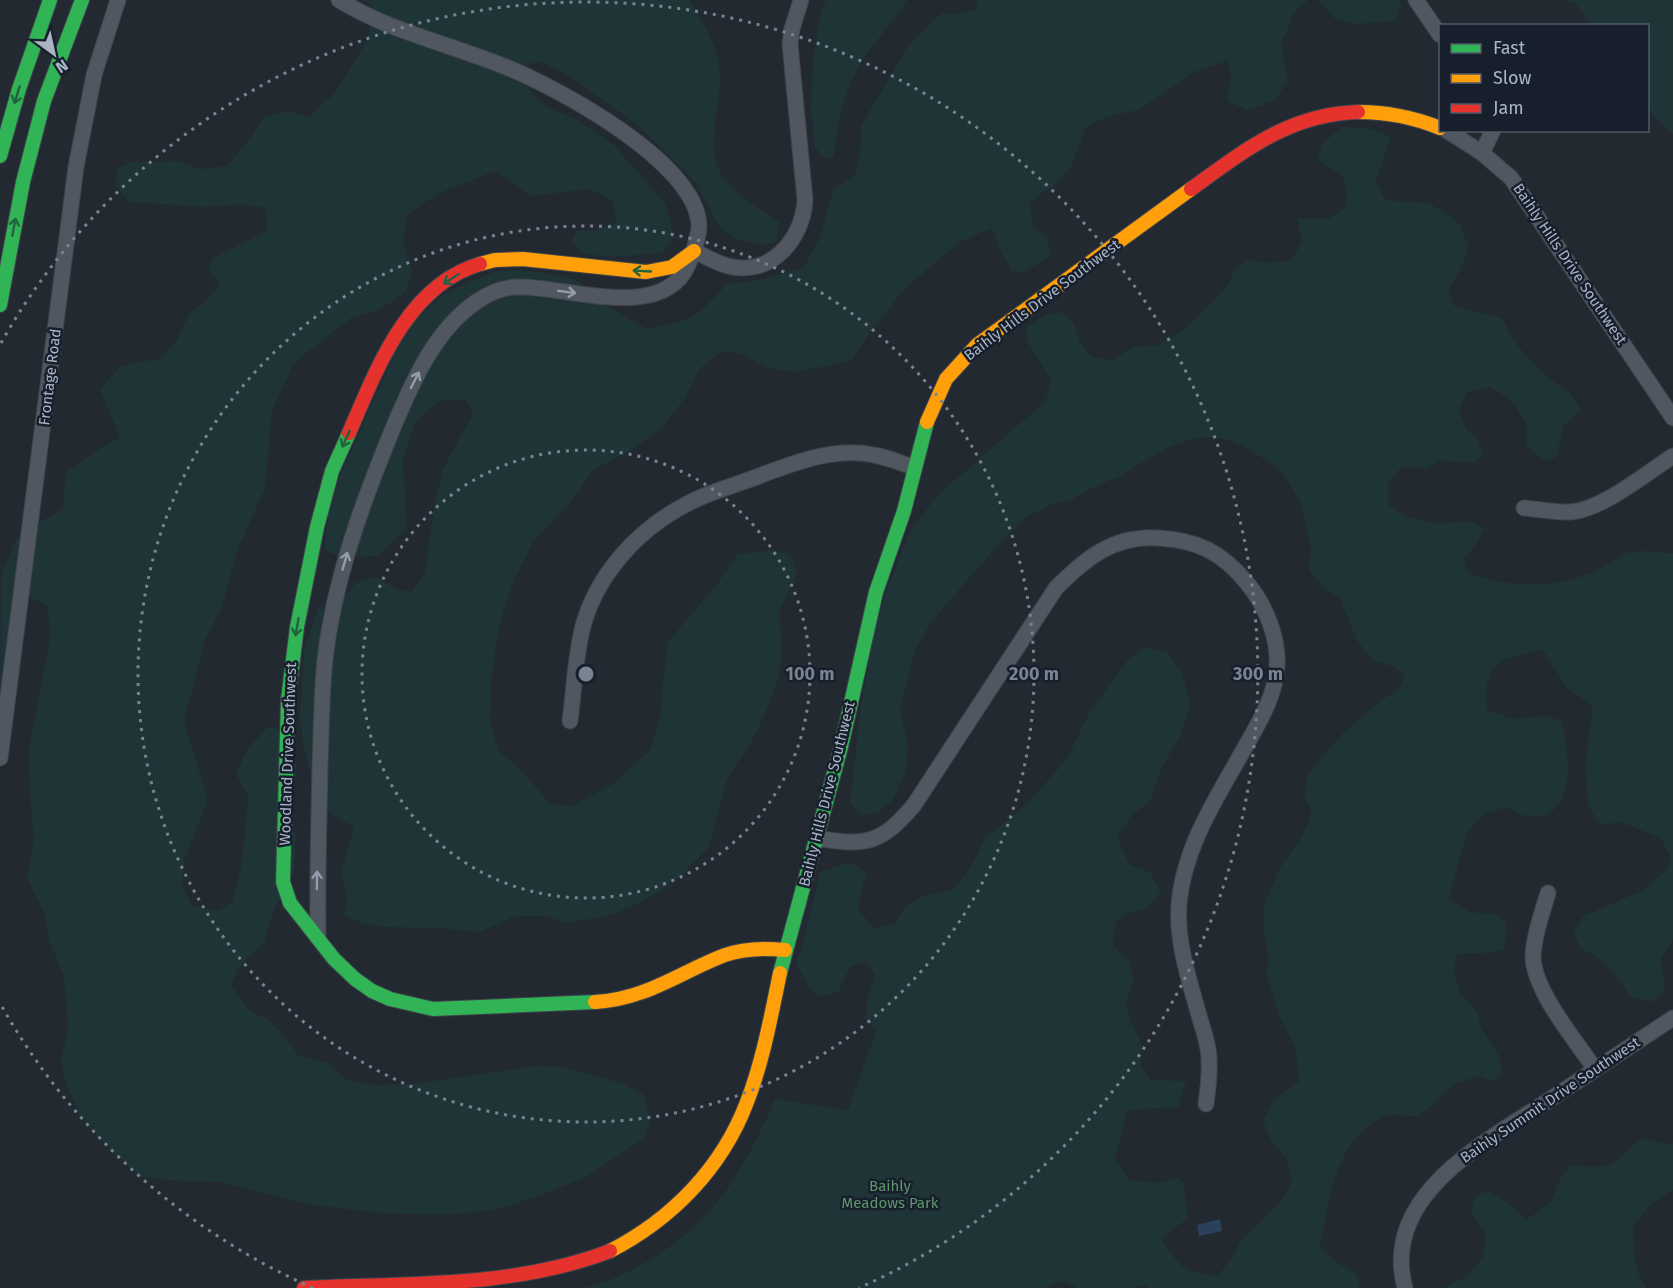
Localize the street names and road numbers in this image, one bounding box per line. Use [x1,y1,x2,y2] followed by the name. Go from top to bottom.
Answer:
[1509,180,1631,348] street label: Baihly Hills Drive Southwest
[961,235,1124,365] street label: Baihly Hills Drive Southwest
[35,328,65,426] street label: Frontage Road
[276,662,300,846] street label: Woodland Drive Southwest
[795,699,859,889] street label: Baihly Hills Drive Southwest
[1457,1033,1644,1167] street label: Baihly Summit Drive Southwest

